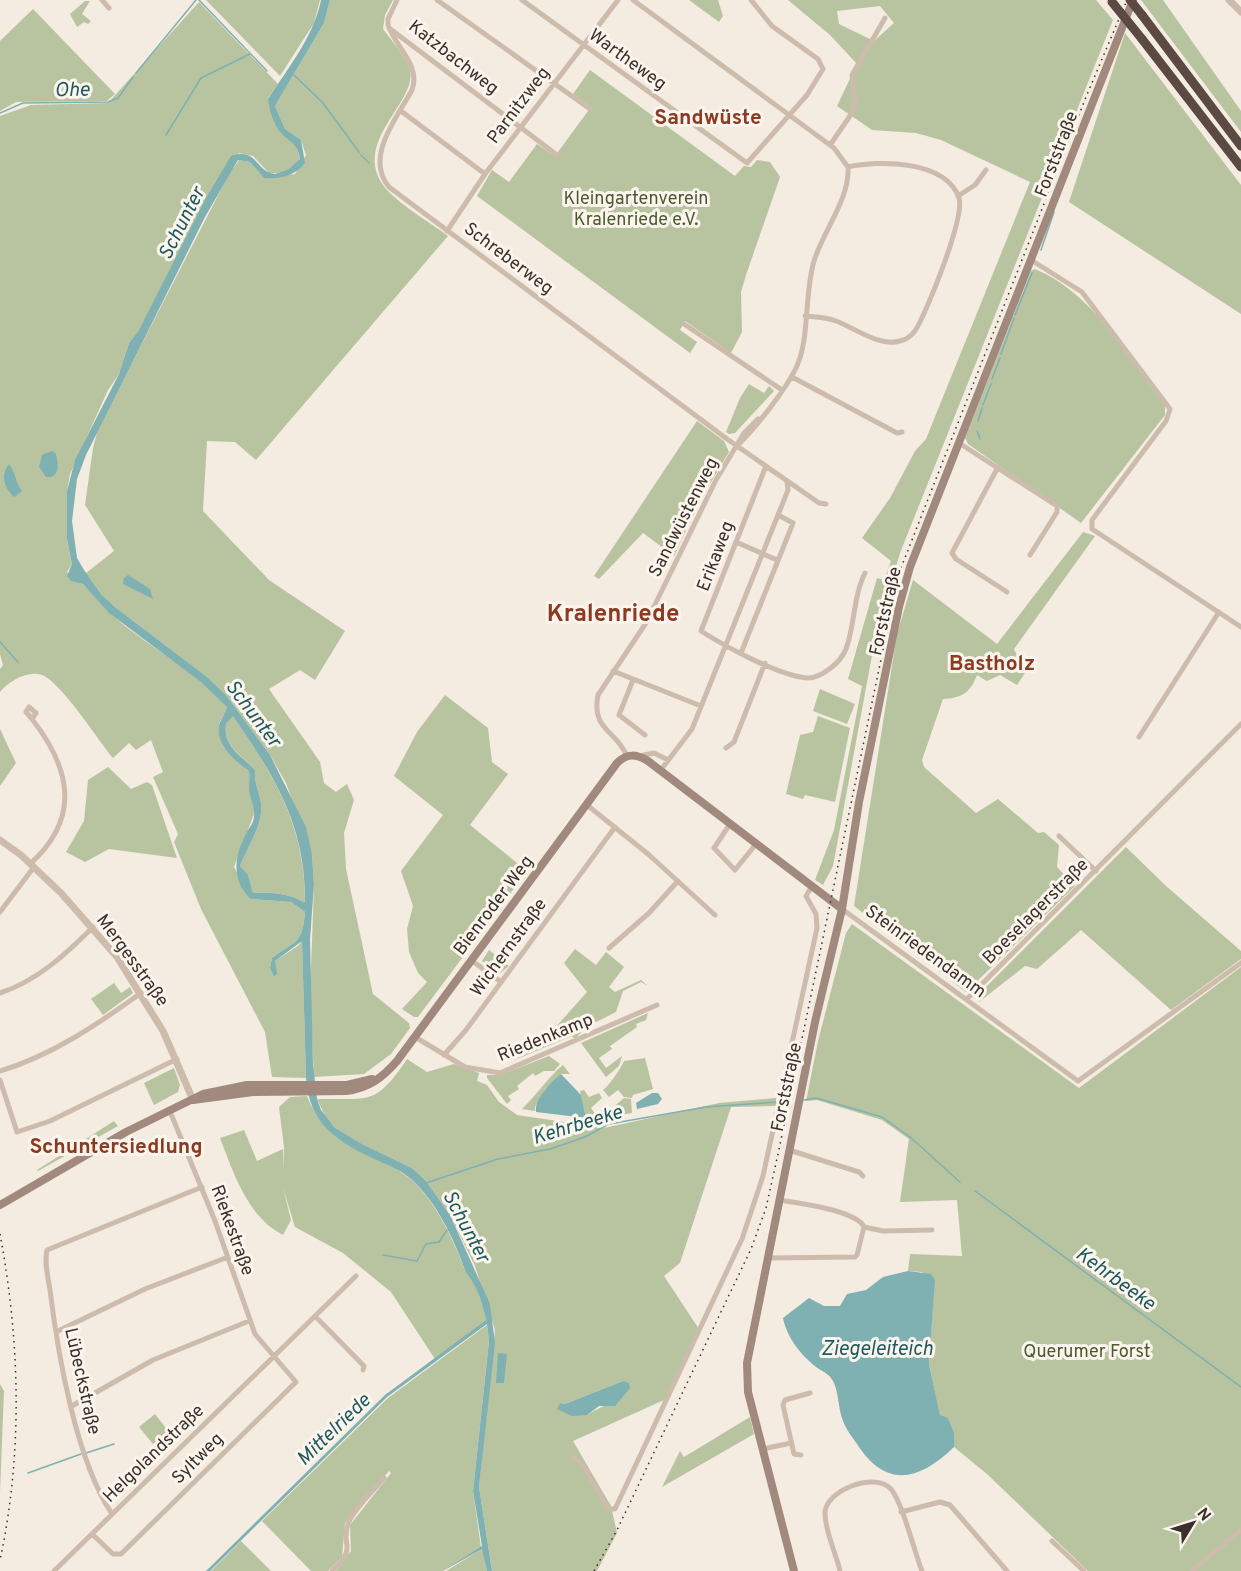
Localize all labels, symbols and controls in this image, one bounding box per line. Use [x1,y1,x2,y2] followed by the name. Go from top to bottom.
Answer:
[403,16,503,101] street label: Katzbachweg
[584,24,671,96] street label: Wartheweg
[483,63,556,149] street label: Parnitzweg
[54,78,90,104] water label: Ohe
[654,105,762,132] district label: Sandwüste
[1030,108,1084,201] street label: Forststraße
[153,182,213,265] water label: Schunter
[563,188,709,232] park label: Kleingartenverein Kralenriede e.V.
[459,218,557,300] street label: Schreberweg
[644,454,724,582] street label: Sandwüstenweg
[693,518,740,595] street label: Erikaweg
[865,565,908,658] street label: Forststraße
[547,600,679,630] district label: Kralenriede
[949,651,1035,678] district label: Bastholz
[219,675,287,754] water label: Schunter
[449,851,539,960] street label: Bienroder Weg
[978,854,1094,970] street label: Boeselagerstraße
[466,894,553,1002] street label: Wichernstraße
[860,901,990,1004] street label: Steinriedendamm
[90,910,173,1012] street label: Mergesstraße
[494,1009,597,1068] street label: Riedenkamp
[767,1041,808,1134] street label: Forststraße
[530,1100,626,1152] water label: Kehrbeeke
[29,1134,203,1161] district label: Schuntersiedlung
[205,1182,259,1279] street label: Riekestraße
[435,1186,496,1269] water label: Schunter
[1070,1242,1160,1318] water label: Kehrbeeke
[58,1326,105,1437] street label: Lübeckstraße
[821,1337,933,1363] water label: Ziegeleiteich
[1023,1341,1151,1364] park label: Querumer Forst
[292,1388,377,1472] water label: Mittelriede
[99,1400,210,1508] street label: Helgolandstraße
[167,1428,229,1490] street label: Syltweg
[1163,1493,1223,1553] north arrow
[1192,1504,1215,1526] text: N

